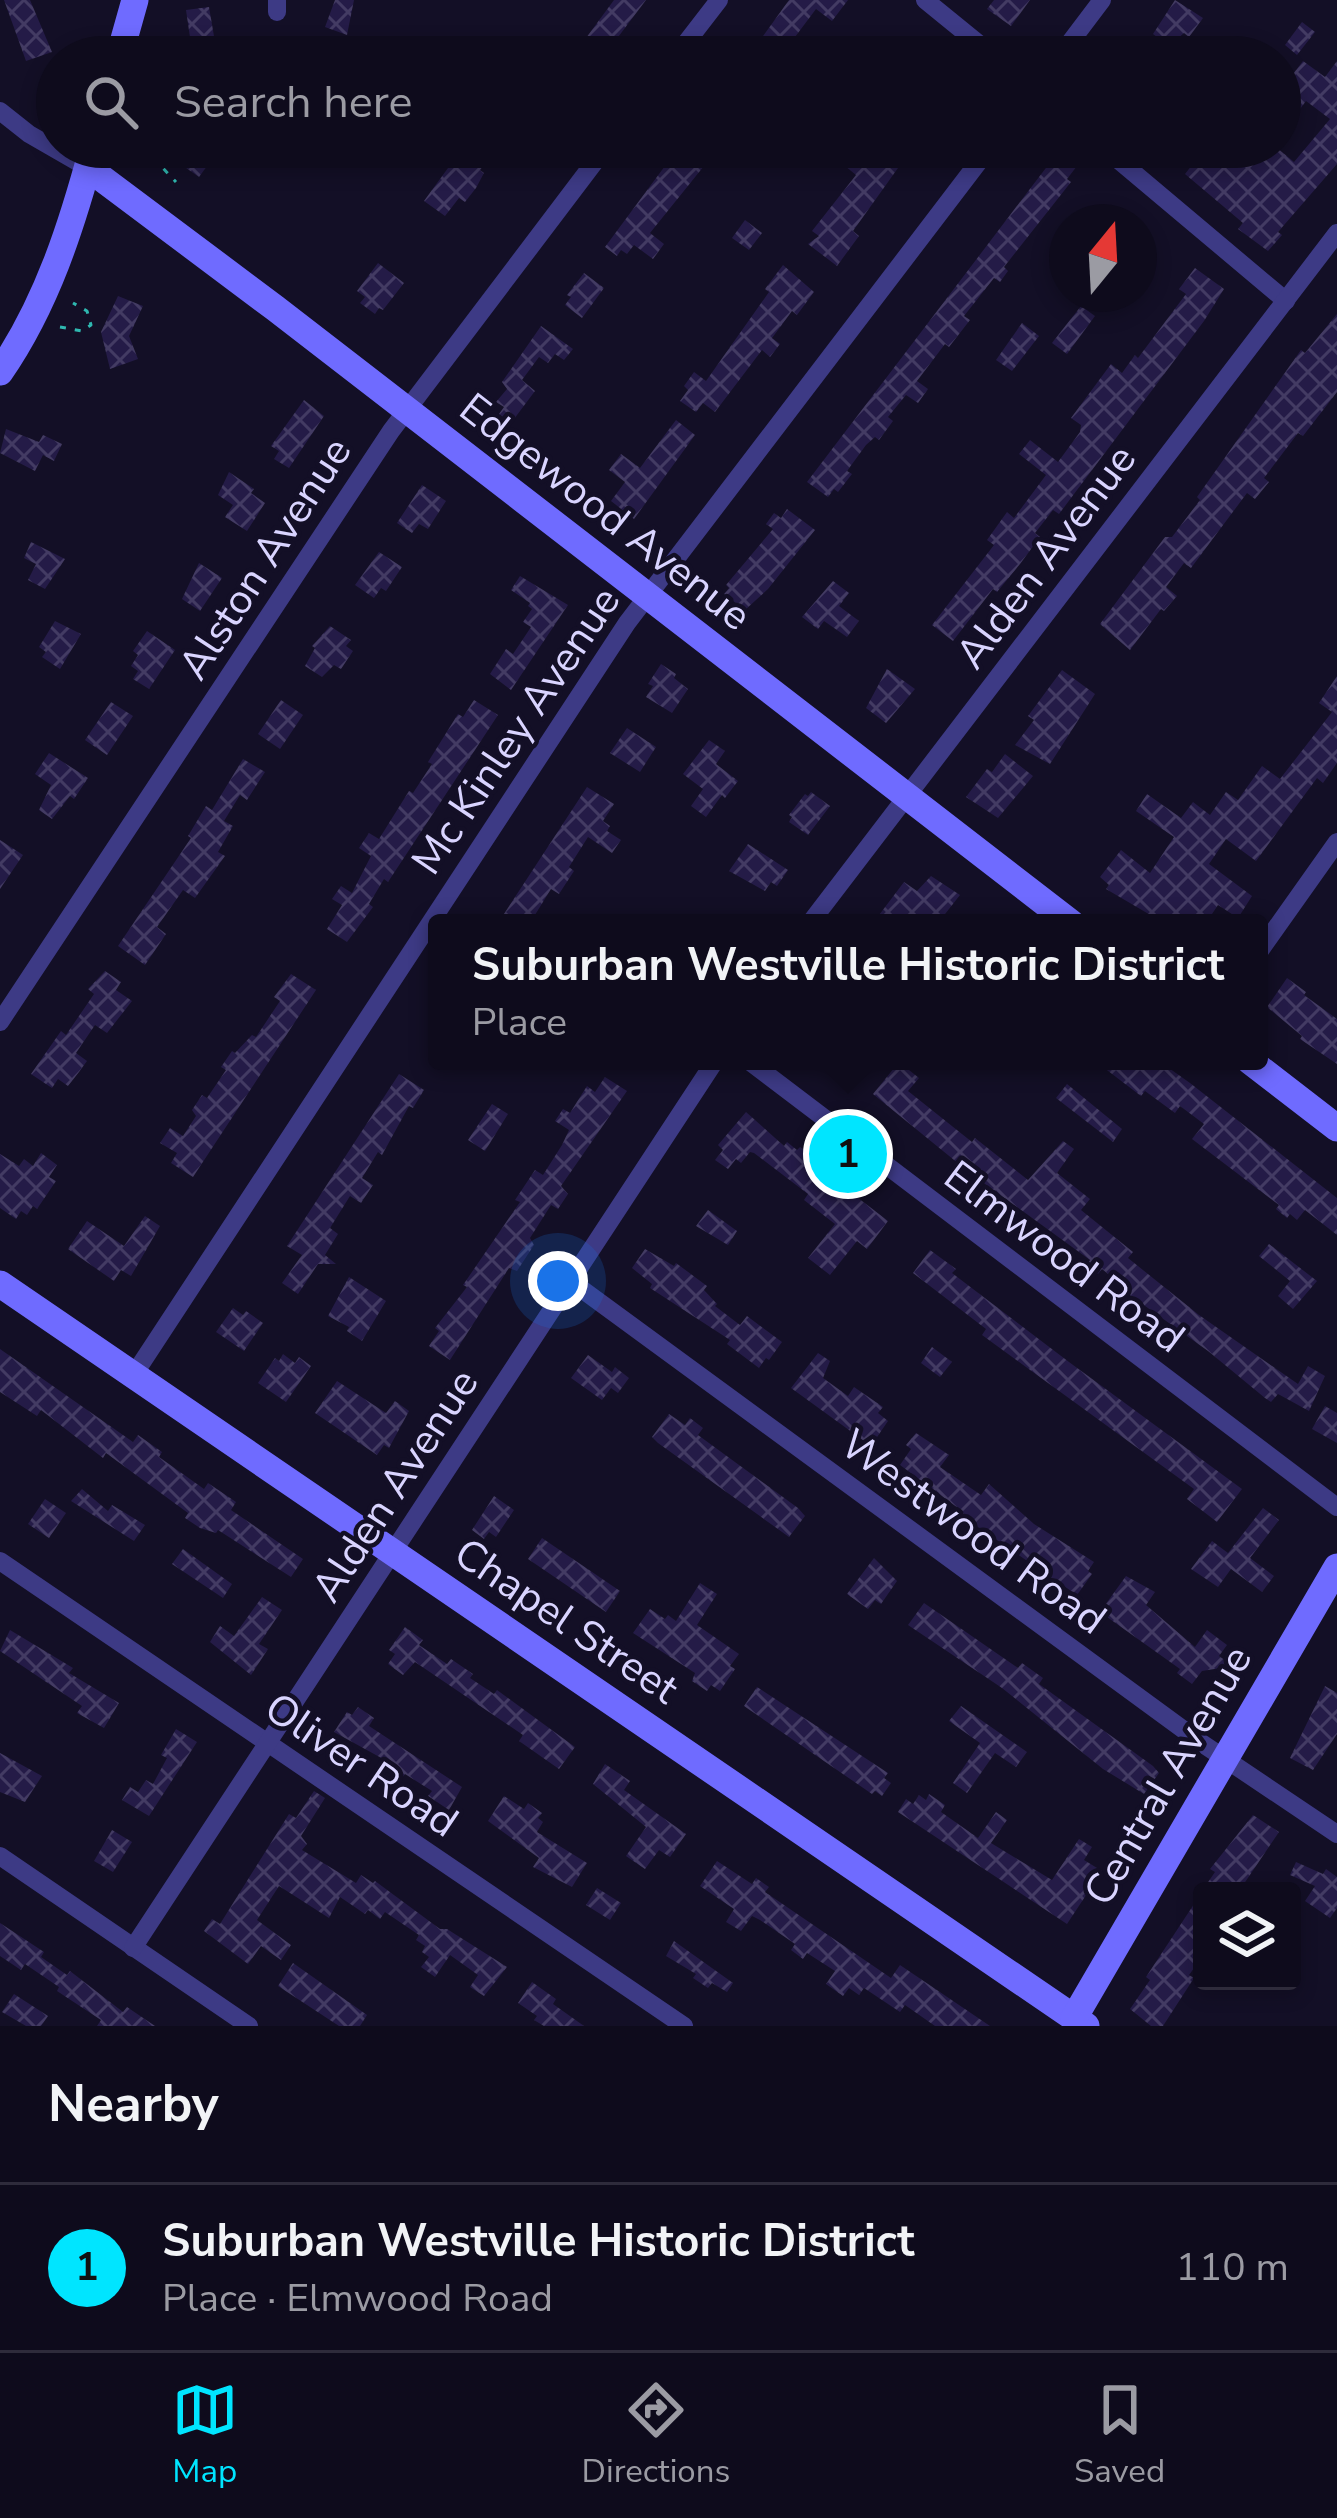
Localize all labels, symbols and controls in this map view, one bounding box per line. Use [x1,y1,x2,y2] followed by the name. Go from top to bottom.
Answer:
[36,36,1301,168] search box
[78,69,144,135] icon: search
[174,72,413,133] text: Search here
[1049,204,1157,312] north arrow
[447,380,763,644] street label: Edgewood Avenue
[166,427,365,691] street label: Alston Avenue
[943,433,1149,681] street label: Alden Avenue
[399,576,634,886] street label: Mc Kinley Avenue
[428,914,1268,1070] popup
[472,935,1224,996] text: Suburban Westville Historic District
[472,996,567,1049] text: Place
[809,1109,887,1199] pin: 1
[932,1148,1196,1366] street label: Elmwood Road
[528,1251,588,1311] your location
[299,1358,492,1613] street label: Alden Avenue
[829,1416,1118,1648] street label: Westwood Road
[443,1525,690,1717] street label: Chapel Street
[1071,1636,1266,1916] street label: Central Avenue
[253,1680,469,1851] street label: Oliver Road
[1193,1882,1301,1990] map controls
[1193,1882,1301,1990] button: layers
[48,2069,219,2139] text: Nearby
[162,2211,914,2272] text: Suburban Westville Historic District
[75,2241,99,2294] text: 1
[1175,2241,1289,2294] text: 110 m
[162,2272,553,2325] text: Place · Elmwood Road
[172,2377,238,2494] tab: Map
[582,2377,730,2494] tab: Directions
[1074,2377,1165,2494] tab: Saved

